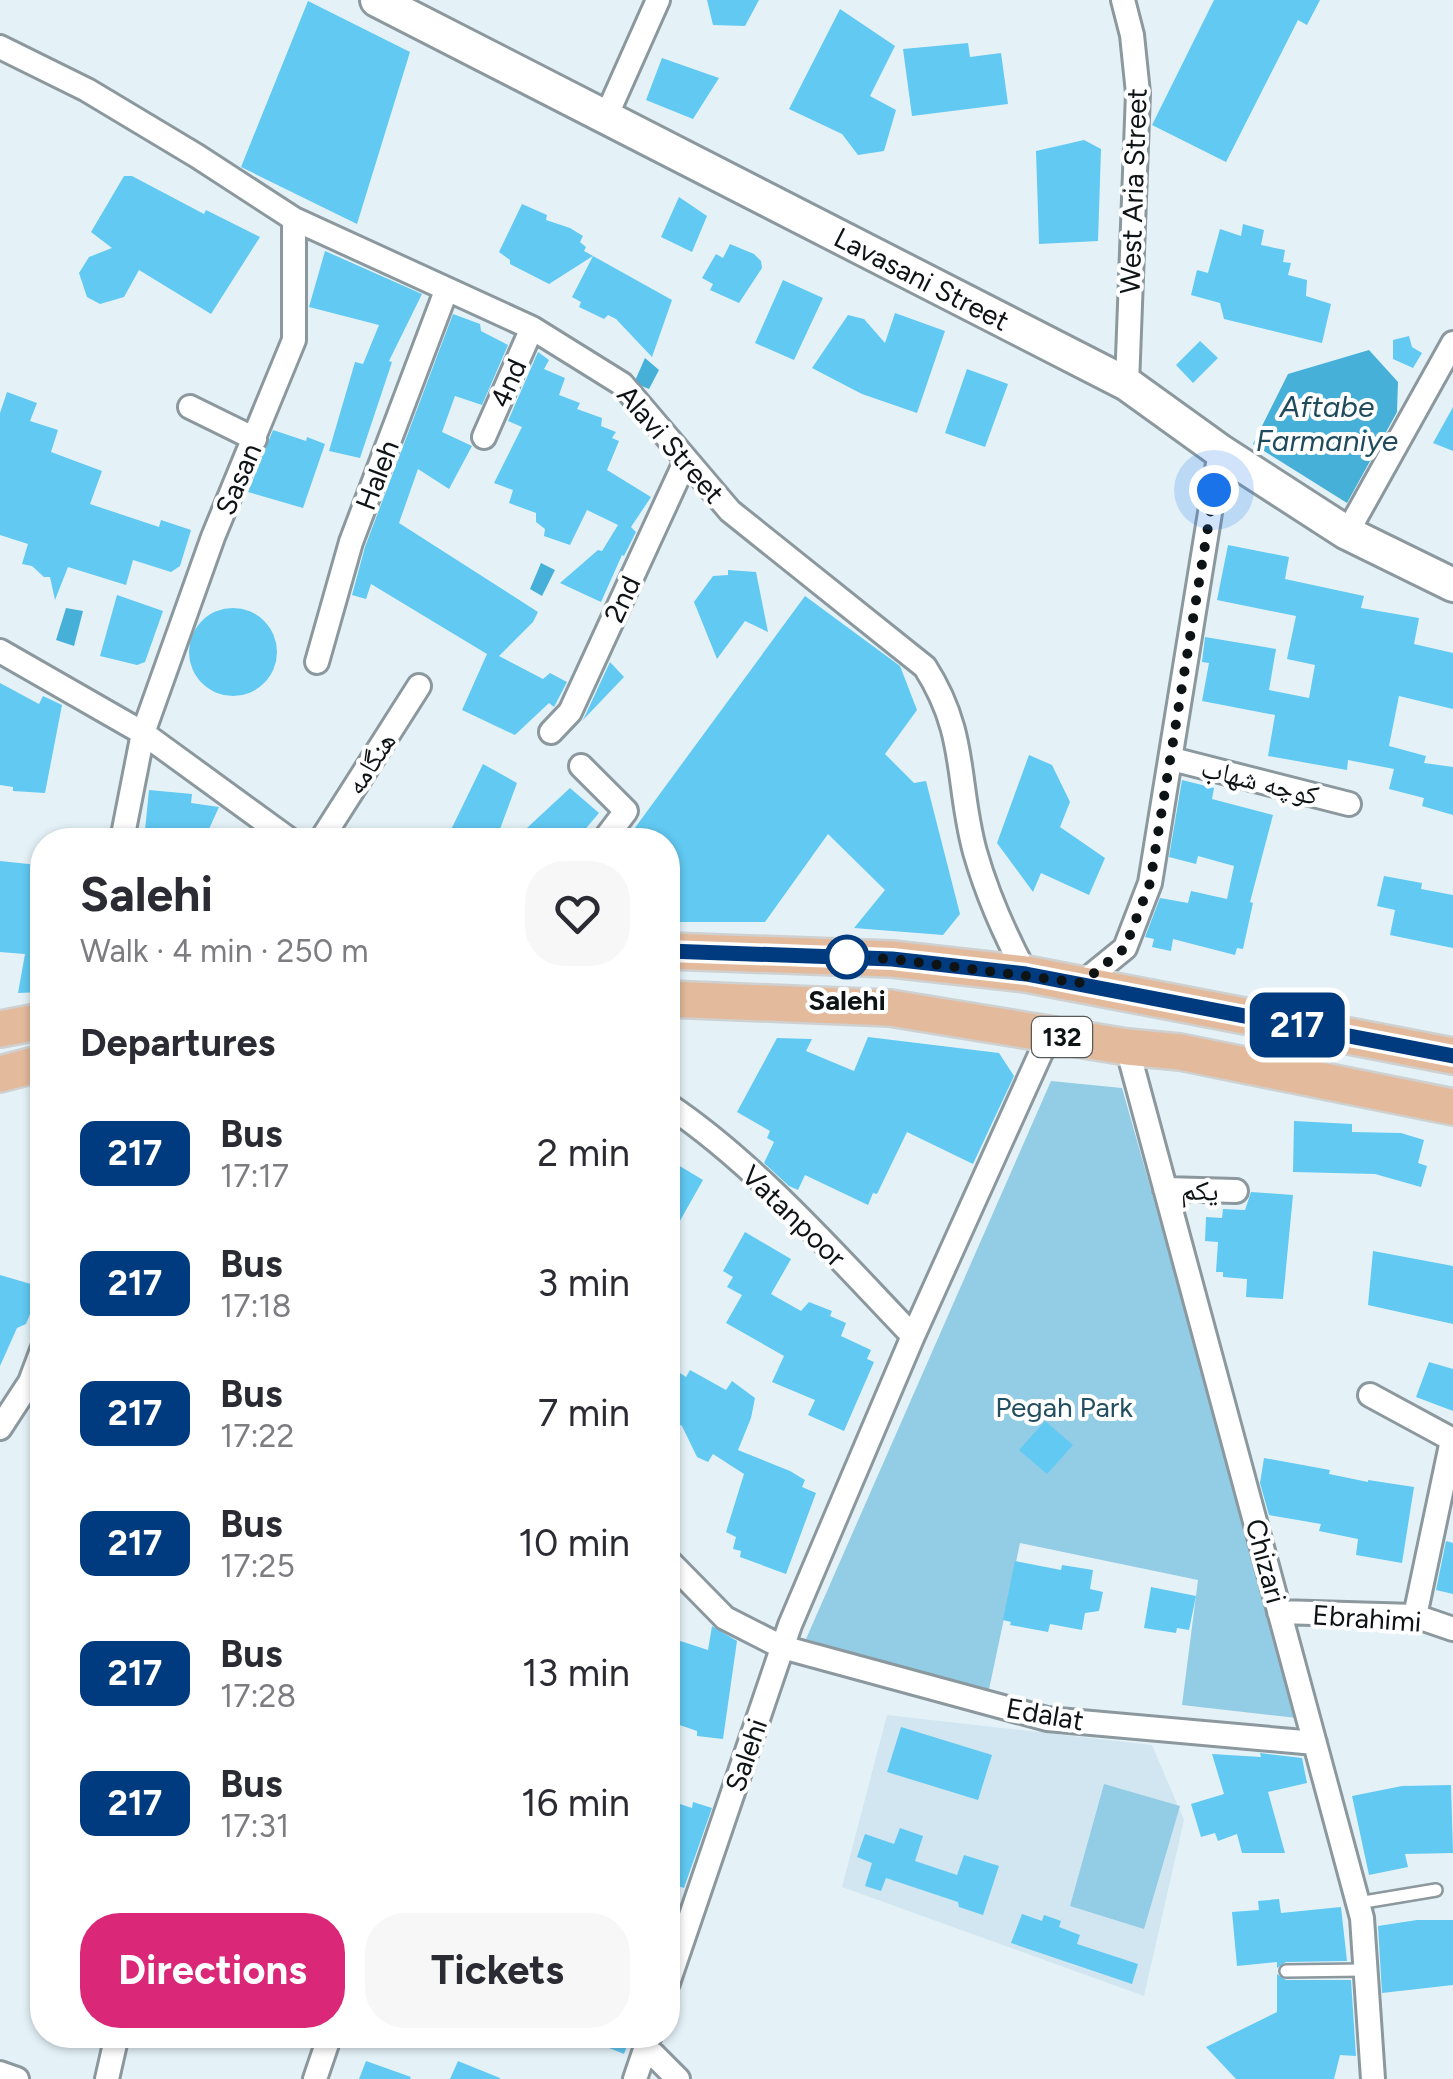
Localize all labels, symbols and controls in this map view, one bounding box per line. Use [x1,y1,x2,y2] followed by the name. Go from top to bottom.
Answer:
[1112,87,1154,295] street label: West Aria Street
[829,220,1015,338] street label: Lavasani Street
[482,354,534,412] street label: 4nd
[610,378,732,510] street label: Alavi Street
[1256,388,1398,459] water label: Aftabe Farmaniye
[348,435,406,515] street label: Haleh
[208,438,268,520] street label: Sasan
[1189,465,1239,515] your location
[597,570,647,628] street label: 2nd
[337,725,403,801] street label: هنگامه
[1198,750,1323,812] street label: کوچه شهاب
[525,861,630,966] button: heart
[80,865,213,923] text: Salehi
[80,932,368,970] text: Walk · 4 min · 250 m
[826,936,868,978] marker: Salehi
[808,983,886,1017] place label: Salehi
[1240,992,1354,1058] line badge: 217
[1270,1004,1324,1046] text: 217
[1032,1017,1092,1057] road number: 132
[80,1020,275,1066] text: Departures
[220,1111,283,1157] text: Bus
[537,1130,630,1176] text: 2 min
[108,1132,162,1174] text: 217
[220,1157,289,1195] text: 17:17
[735,1158,853,1274] street label: Vatanpoor
[1181,1172,1219,1210] street label: یکم
[220,1241,283,1287] text: Bus
[538,1260,630,1306] text: 3 min
[108,1262,162,1304] text: 217
[220,1287,291,1325] text: 17:18
[220,1371,283,1417] text: Bus
[538,1390,630,1436] text: 7 min
[995,1390,1133,1424] park label: Pegah Park
[108,1392,162,1434] text: 217
[220,1417,294,1455] text: 17:22
[220,1501,283,1547] text: Bus
[1238,1515,1294,1607] street label: Chizari
[518,1520,630,1566] text: 10 min
[108,1522,162,1564] text: 217
[220,1547,295,1585] text: 17:25
[1311,1597,1423,1639] street label: Ebrahimi
[220,1631,283,1677] text: Bus
[522,1650,630,1696] text: 13 min
[108,1652,162,1694] text: 217
[220,1677,296,1715] text: 17:28
[1003,1690,1087,1738] street label: Edalat
[718,1714,774,1796] street label: Salehi
[220,1761,283,1807] text: Bus
[521,1780,630,1826] text: 16 min
[108,1782,162,1824] text: 217
[220,1807,289,1845] text: 17:31
[80,1913,345,2028] button: Directions
[365,1913,630,2028] button: Tickets

